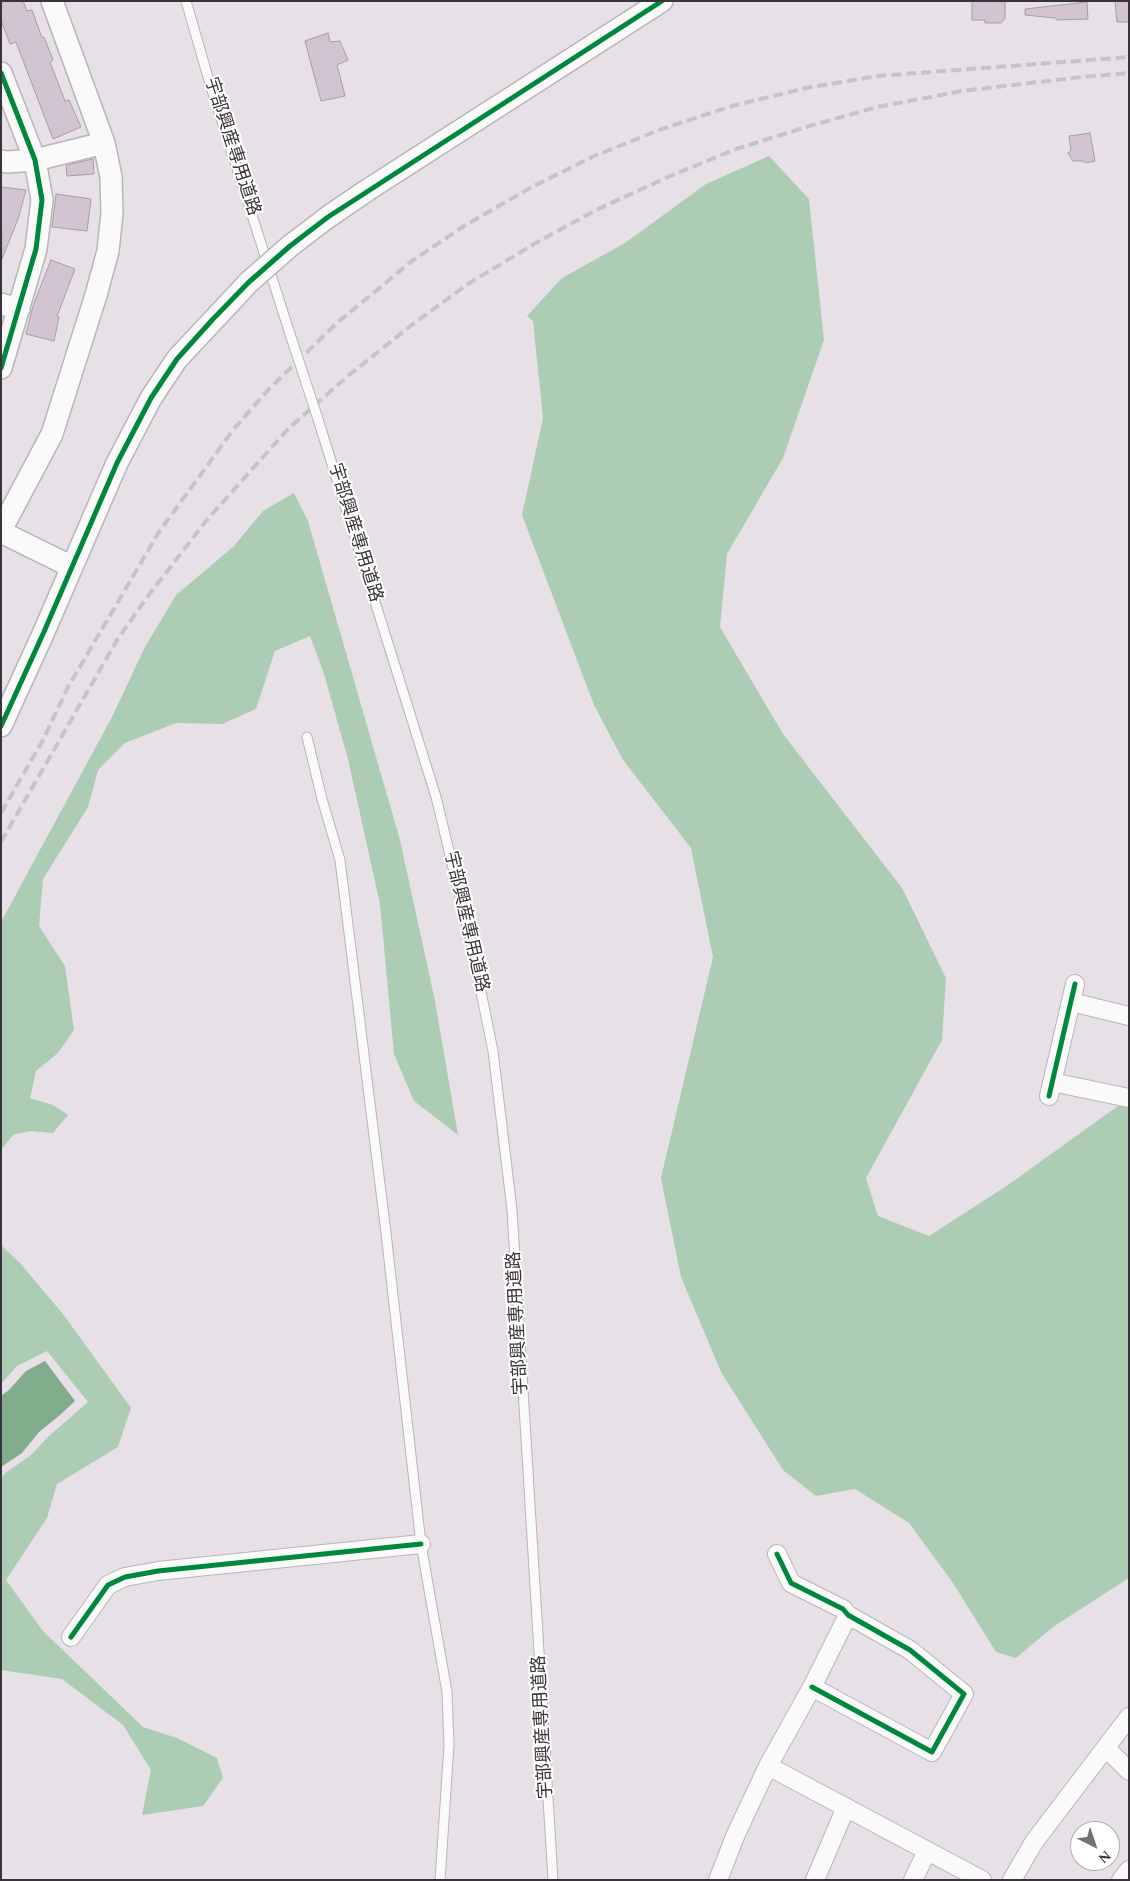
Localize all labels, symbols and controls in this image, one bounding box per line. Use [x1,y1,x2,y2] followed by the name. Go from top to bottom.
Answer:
[198,75,264,219] street label: 宇部興産専用道路
[323,461,385,605] street label: 宇部興産専用道路
[438,849,492,995] street label: 宇部興産専用道路
[504,1251,534,1395] street label: 宇部興産専用道路
[529,1655,559,1799] street label: 宇部興産専用道路
[1070,1821,1120,1871] north arrow
[1093,1845,1116,1869] text: N

